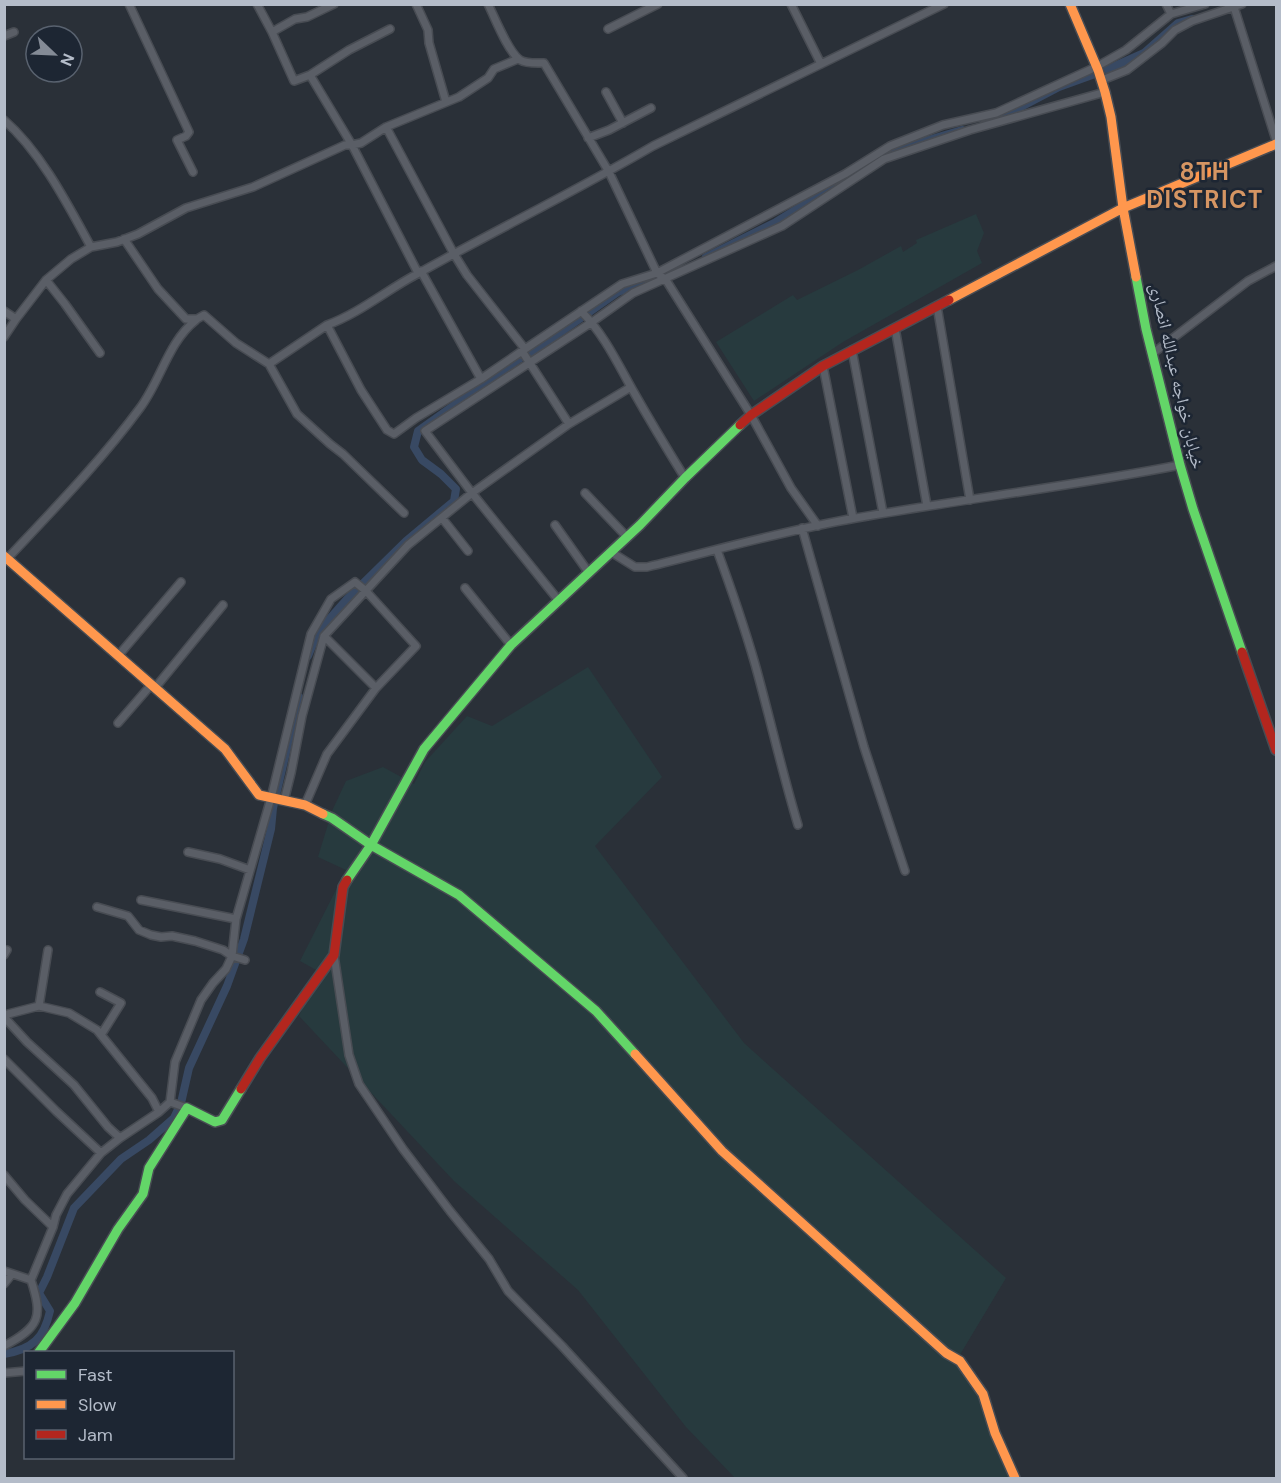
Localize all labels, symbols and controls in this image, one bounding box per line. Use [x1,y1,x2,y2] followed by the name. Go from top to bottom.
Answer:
[24,24,84,84] north arrow
[55,50,79,69] text: N
[1146,156,1264,215] district label: 8TH DISTRICT
[1144,281,1210,471] street label: خیابان خواجه عبدالله انصاری
[24,1351,234,1459] legend
[78,1363,113,1387] text: Fast
[78,1393,117,1417] text: Slow
[78,1423,113,1447] text: Jam

